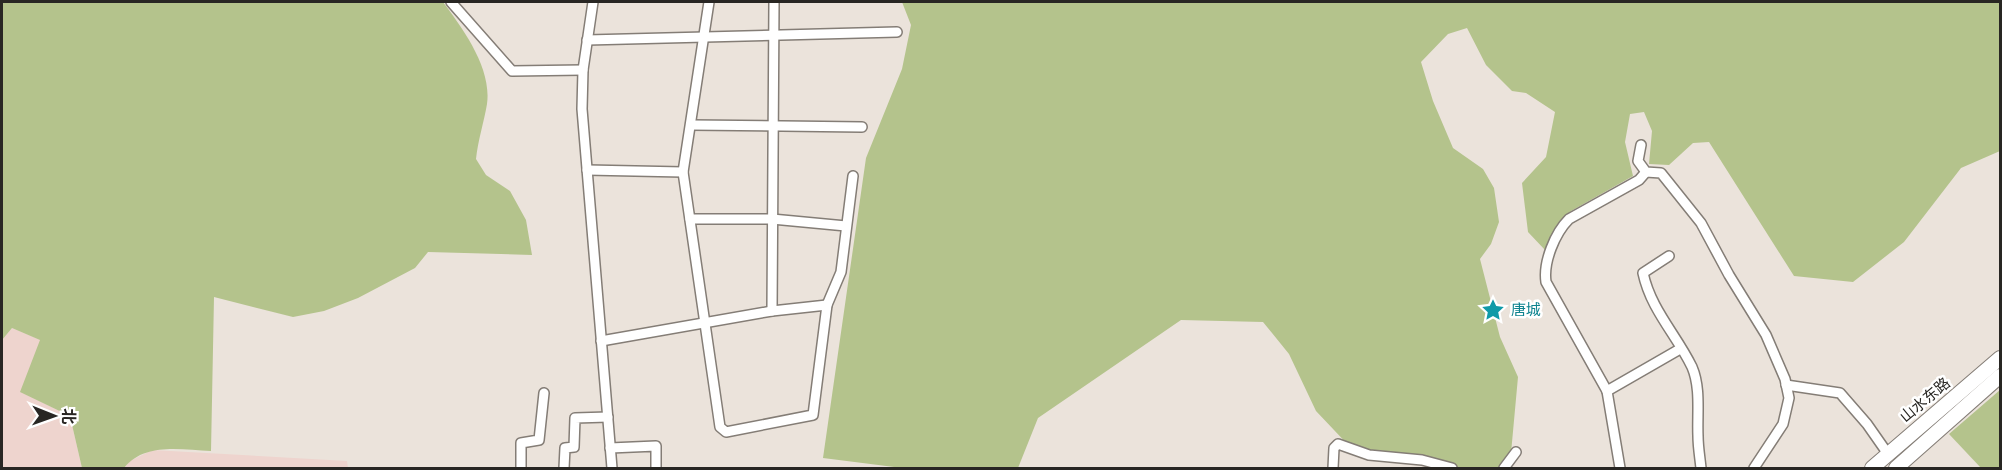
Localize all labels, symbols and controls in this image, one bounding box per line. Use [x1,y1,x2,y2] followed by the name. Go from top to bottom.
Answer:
[1480,297,1506,323] place icon: 唐城
[1511,301,1541,319] place label: 唐城
[1896,374,1954,426] street label: 山水东路
[24,386,84,446] north arrow
[59,408,78,424] text: 北

